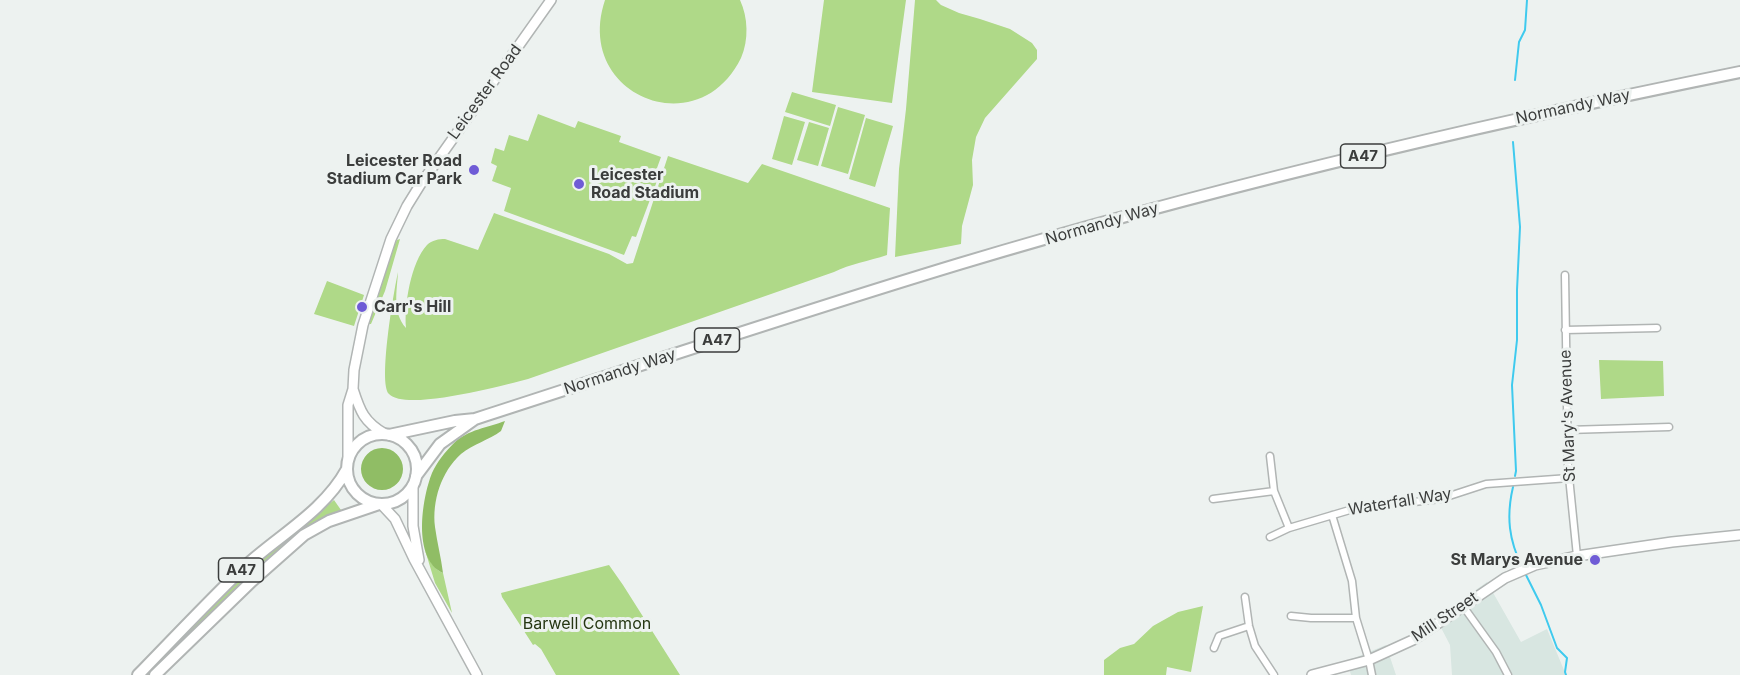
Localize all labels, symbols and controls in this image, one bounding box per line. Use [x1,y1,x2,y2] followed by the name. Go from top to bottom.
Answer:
[444,41,526,143] street label: Leicester Road
[1514,86,1632,128] street label: Normandy Way
[1340,144,1386,168] road number: A47
[327,151,462,189] place label: Leicester Road Stadium Car Park
[467,163,481,177] marker: Leicester Road Stadium Car Park
[591,165,699,203] place label: Leicester Road Stadium
[572,177,586,191] marker: Leicester Road Stadium
[1043,199,1161,249] street label: Normandy Way
[374,297,451,317] place label: Carr's Hill
[355,300,369,314] marker: Carr's Hill
[694,328,740,352] road number: A47
[562,345,678,399] street label: Normandy Way
[1556,349,1580,483] street label: St Mary's Avenue
[1347,484,1453,520] street label: Waterfall Way
[1450,550,1583,570] place label: St Marys Avenue
[1588,553,1602,567] marker: St Marys Avenue
[218,558,264,582] road number: A47
[1408,588,1482,646] street label: Mill Street
[523,614,651,634] park label: Barwell Common

